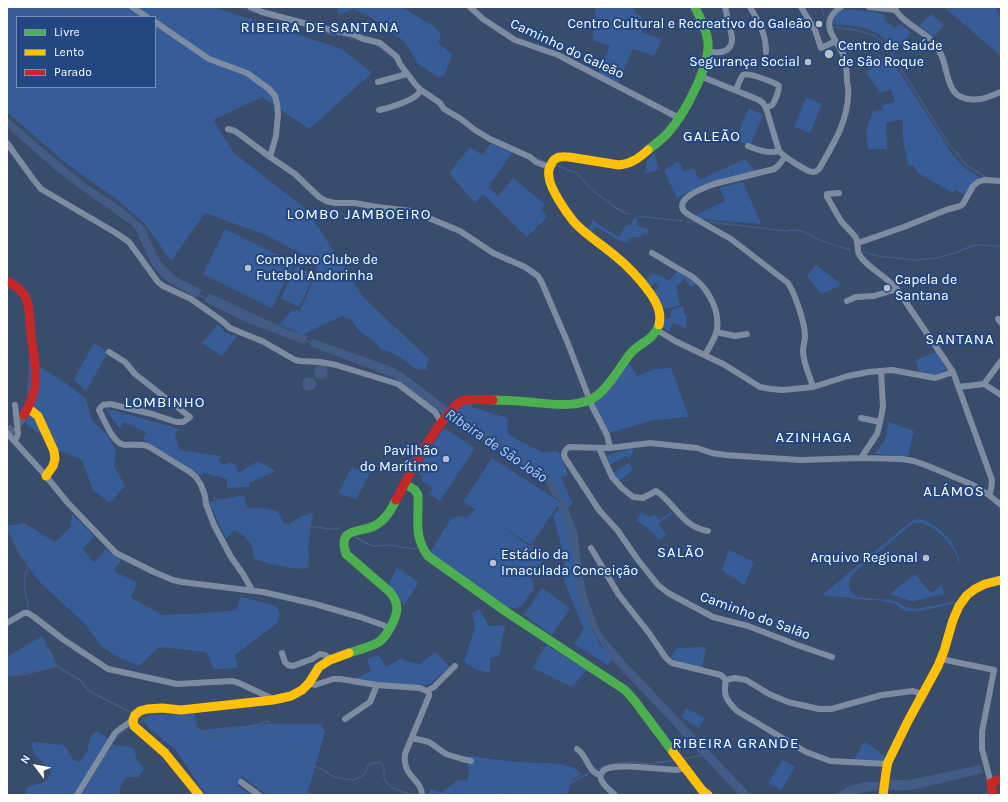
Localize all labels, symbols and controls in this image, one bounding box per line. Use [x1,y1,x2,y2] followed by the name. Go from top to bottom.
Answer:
[507,15,627,83] street label: Caminho do Galeão
[16,16,156,88] legend
[567,16,811,32] place label: Centro Cultural e Recreativo do Galeão
[241,19,399,37] district label: RIBEIRA DE SANTANA
[814,19,824,29] marker: Centro Cultural e Recreativo do Galeão
[54,25,80,39] text: Livre
[838,38,942,70] place label: Centro de Saúde de São Roque
[54,45,84,59] text: Lento
[823,48,835,60] marker: Centro de Saúde de São Roque
[689,54,800,70] place label: Segurança Social
[803,57,813,67] marker: Segurança Social
[54,65,92,79] text: Parado
[683,128,741,146] district label: GALEÃO
[287,206,431,224] district label: LOMBO JAMBOEIRO
[256,252,378,284] place label: Complexo Clube de Futebol Andorinha
[243,263,253,273] marker: Complexo Clube de Futebol Andorinha
[895,272,957,304] place label: Capela de Santana
[882,283,892,293] marker: Capela de Santana
[925,331,995,349] district label: SANTANA
[125,394,205,412] district label: LOMBINHO
[442,405,550,487] water label: Ribeira de São João
[776,429,852,447] district label: AZINHAGA
[360,443,438,476] place label: Pavilhão do Marítimo
[441,454,451,464] marker: Pavilhão do Marítimo
[923,483,985,501] district label: ALÁMOS
[657,544,705,562] district label: SALÃO
[501,547,638,580] place label: Estádio da Imaculada Conceição
[810,550,918,566] place label: Arquivo Regional
[921,553,931,563] marker: Arquivo Regional
[488,558,498,568] marker: Estádio da Imaculada Conceição
[698,588,812,644] street label: Caminho do Salão
[673,735,799,753] district label: RIBEIRA GRANDE
[16,746,56,786] north arrow
[18,753,33,766] text: N

